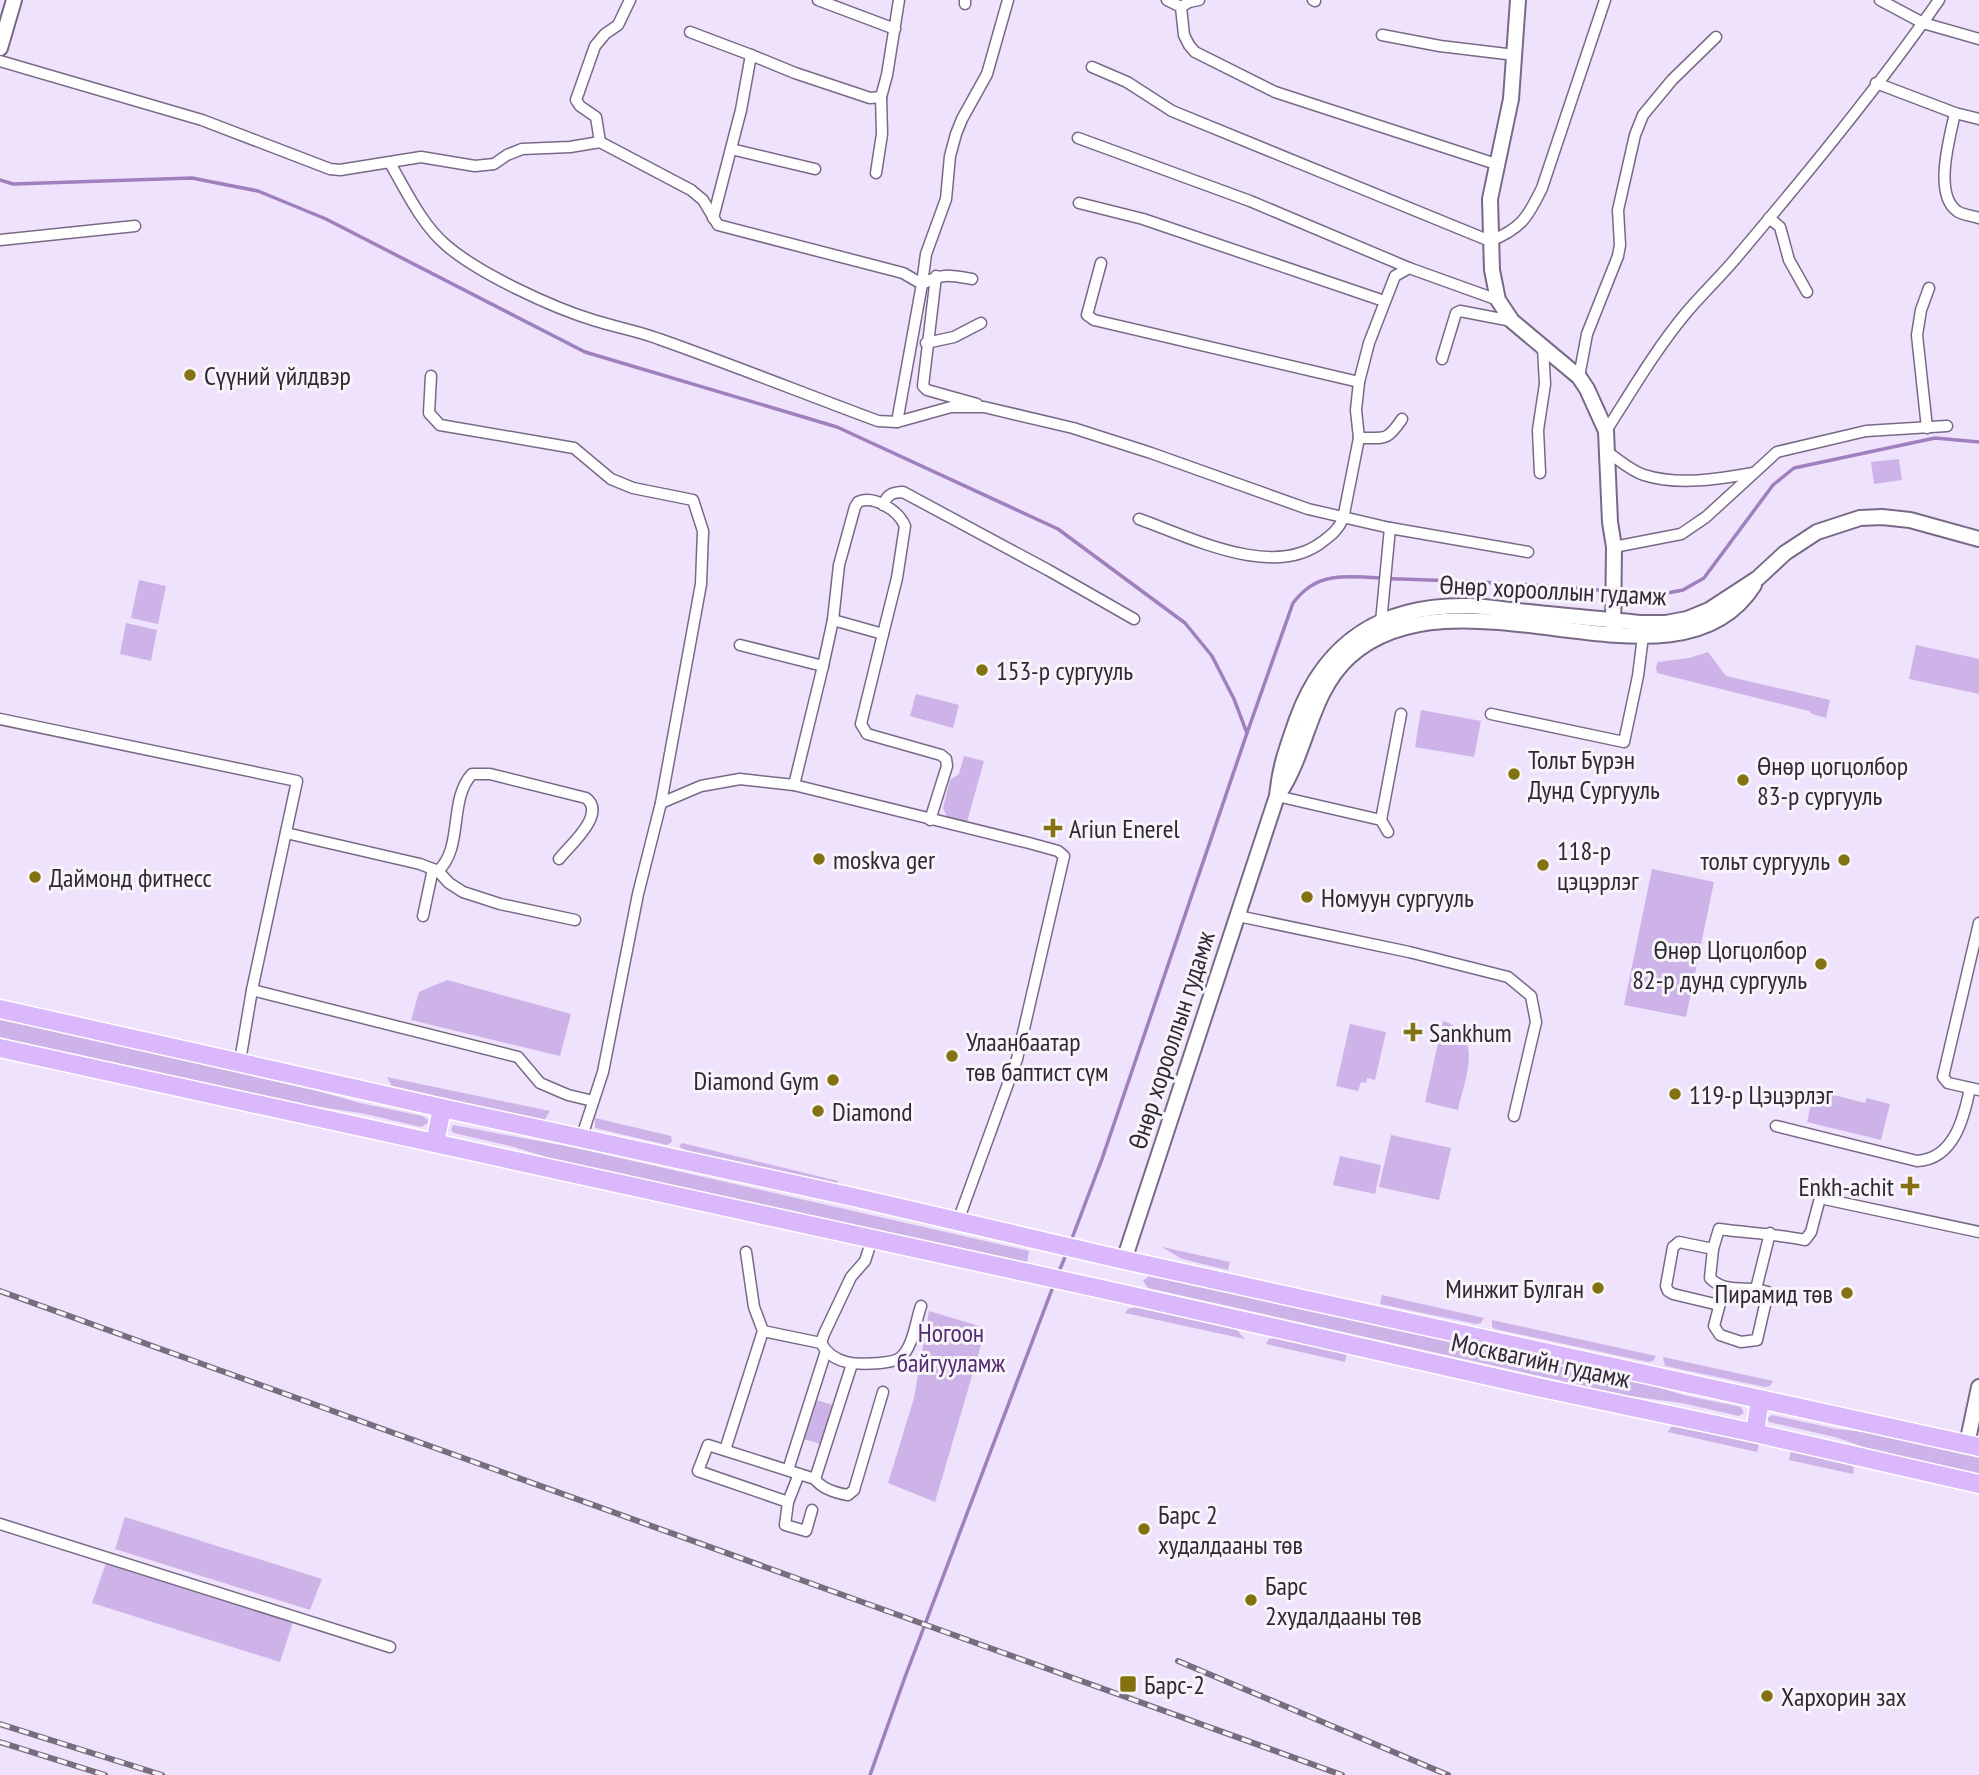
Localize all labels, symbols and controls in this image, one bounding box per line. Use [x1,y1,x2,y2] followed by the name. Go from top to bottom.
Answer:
[204,359,351,392] place label: Сүүний үйлдвэр
[182,367,198,383] marker: Сүүний үйлдвэр
[1439,568,1667,612] street label: Өнөр хорооллын гудамж
[996,654,1133,687] place label: 153-р сургууль
[974,662,990,678] marker: 153-р сургууль
[1528,743,1660,806] place label: Тольт Бүрэн Дунд Сургууль
[1757,749,1908,812] place label: Өнөр цогцолбор 83-р сургууль
[1506,766,1522,782] marker: Тольт Бүрэн Дунд Сургууль
[1735,772,1751,788] marker: Өнөр цогцолбор 83-р сургууль
[1069,812,1180,845] place label: Ariun Enerel
[1043,818,1063,838] marker: Ariun Enerel
[1557,834,1639,897] place label: 118-р цэцэрлэг
[833,843,935,876] place label: moskva ger
[1700,844,1830,877] place label: тольт сургууль
[811,851,827,867] marker: moskva ger
[1836,852,1852,868] marker: тольт сургууль
[1535,857,1551,873] marker: 118-р цэцэрлэг
[49,861,212,894] place label: Даймонд фитнесс
[27,869,43,885] marker: Даймонд фитнесс
[1321,881,1474,914] place label: Номуун сургууль
[1299,889,1315,905] marker: Номуун сургууль
[1120,927,1222,1153] street label: Өнөр хорооллын гудамж
[1632,933,1807,996] place label: Өнөр Цогцолбор 82-р дунд сургууль
[1813,956,1829,972] marker: Өнөр Цогцолбор 82-р дунд сургууль
[1429,1016,1512,1049] place label: Sankhum
[1403,1022,1423,1042] marker: Sankhum
[966,1025,1109,1088] place label: Улаанбаатар төв баптист сүм
[944,1048,960,1064] marker: Улаанбаатар төв баптист сүм
[693,1064,819,1097] place label: Diamond Gym
[825,1072,841,1088] marker: Diamond Gym
[1689,1078,1833,1111] place label: 119-р Цэцэрлэг
[1667,1086,1683,1102] marker: 119-р Цэцэрлэг
[832,1095,913,1128] place label: Diamond
[810,1103,826,1119] marker: Diamond
[1798,1170,1894,1203] place label: Enkh-achit
[1900,1176,1920,1196] marker: Enkh-achit
[1445,1272,1584,1305] place label: Минжит Булган
[1715,1277,1833,1310] place label: Пирамид төв
[1590,1280,1606,1296] marker: Минжит Булган
[1839,1285,1855,1301] marker: Пирамид төв
[897,1316,1005,1379] park label: Ногоон байгууламж
[1449,1325,1633,1395] street label: Москвагийн гудамж
[1158,1498,1303,1561] place label: Барс 2 худалдааны төв
[1136,1521,1152,1537] marker: Барс 2 худалдааны төв
[1265,1569,1422,1632] place label: Барс 2худалдааны төв
[1243,1592,1259,1608] marker: Барс 2худалдааны төв
[1144,1668,1205,1701] place label: Барс-2
[1118,1674,1138,1694] marker: Барс-2
[1781,1680,1907,1713] place label: Хархорин зах
[1759,1688,1775,1704] marker: Хархорин зах

